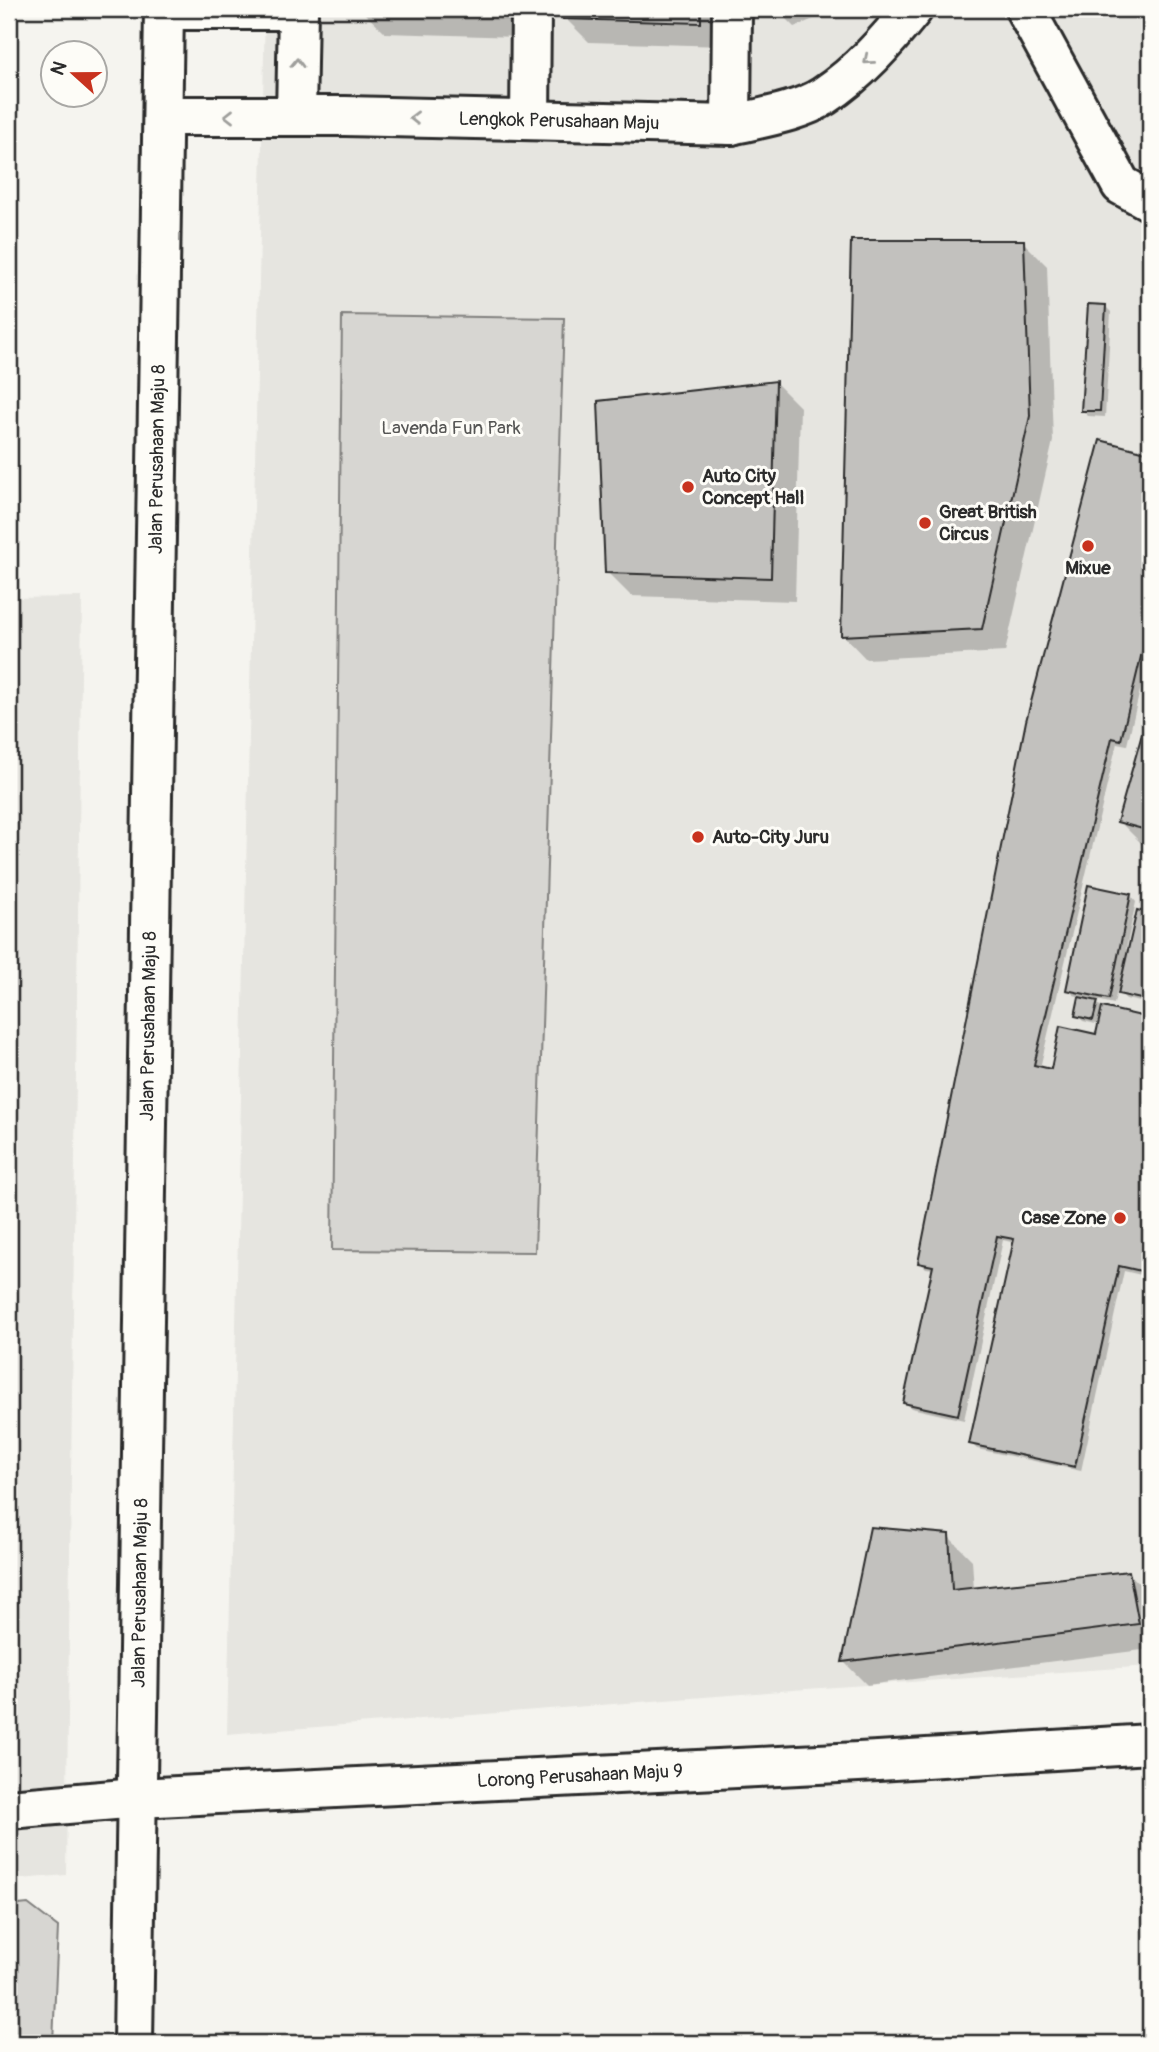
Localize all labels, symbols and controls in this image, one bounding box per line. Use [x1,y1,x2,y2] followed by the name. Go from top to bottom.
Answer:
[38,38,108,108] north arrow
[864,51,876,64] one-way arrow
[289,57,305,67] one-way arrow
[46,58,73,79] text: N
[458,107,660,135] street label: Lengkok Perusahaan Maju
[224,108,234,124] one-way arrow
[408,110,418,126] one-way arrow
[144,364,171,554] street label: Jalan Perusahaan Maju 8
[381,416,521,440] park label: Lavenda Fun Park
[702,464,804,510] place label: Auto City Concept Hall
[680,479,696,495] marker: Auto City Concept Hall
[939,500,1037,546] place label: Great British Circus
[917,515,933,531] marker: Great British Circus
[1080,538,1096,554] marker: Mixue
[1065,556,1111,580] place label: Mixue
[712,825,829,849] place label: Auto-City Juru
[690,829,706,845] marker: Auto-City Juru
[135,931,162,1121] street label: Jalan Perusahaan Maju 8
[1021,1206,1107,1230] place label: Case Zone
[1112,1210,1128,1226] marker: Case Zone
[126,1498,153,1688] street label: Jalan Perusahaan Maju 8
[476,1759,684,1793] street label: Lorong Perusahaan Maju 9

